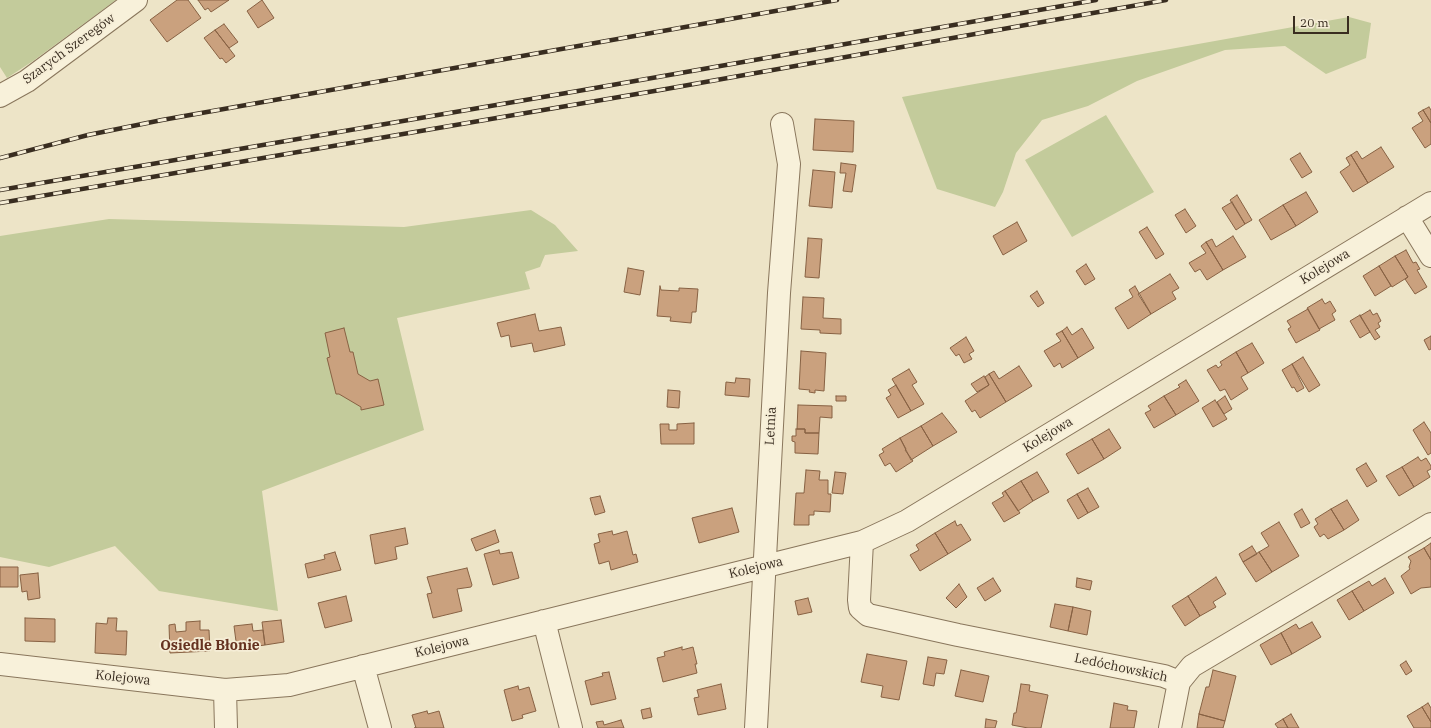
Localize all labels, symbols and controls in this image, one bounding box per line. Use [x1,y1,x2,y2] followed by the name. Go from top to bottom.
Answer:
[1295,8,1351,34] scale bar
[20,10,118,88] street label: Szarych Szeregów
[1300,15,1329,30] text: 20 m
[1297,246,1353,288] street label: Kolejowa
[762,406,780,446] street label: Letnia
[1020,414,1076,456] street label: Kolejowa
[727,554,785,582] street label: Kolejowa
[413,633,471,661] street label: Kolejowa
[160,638,260,654] district label: Osiedle Błonie
[1073,650,1169,686] street label: Ledóchowskich
[95,667,151,689] street label: Kolejowa

